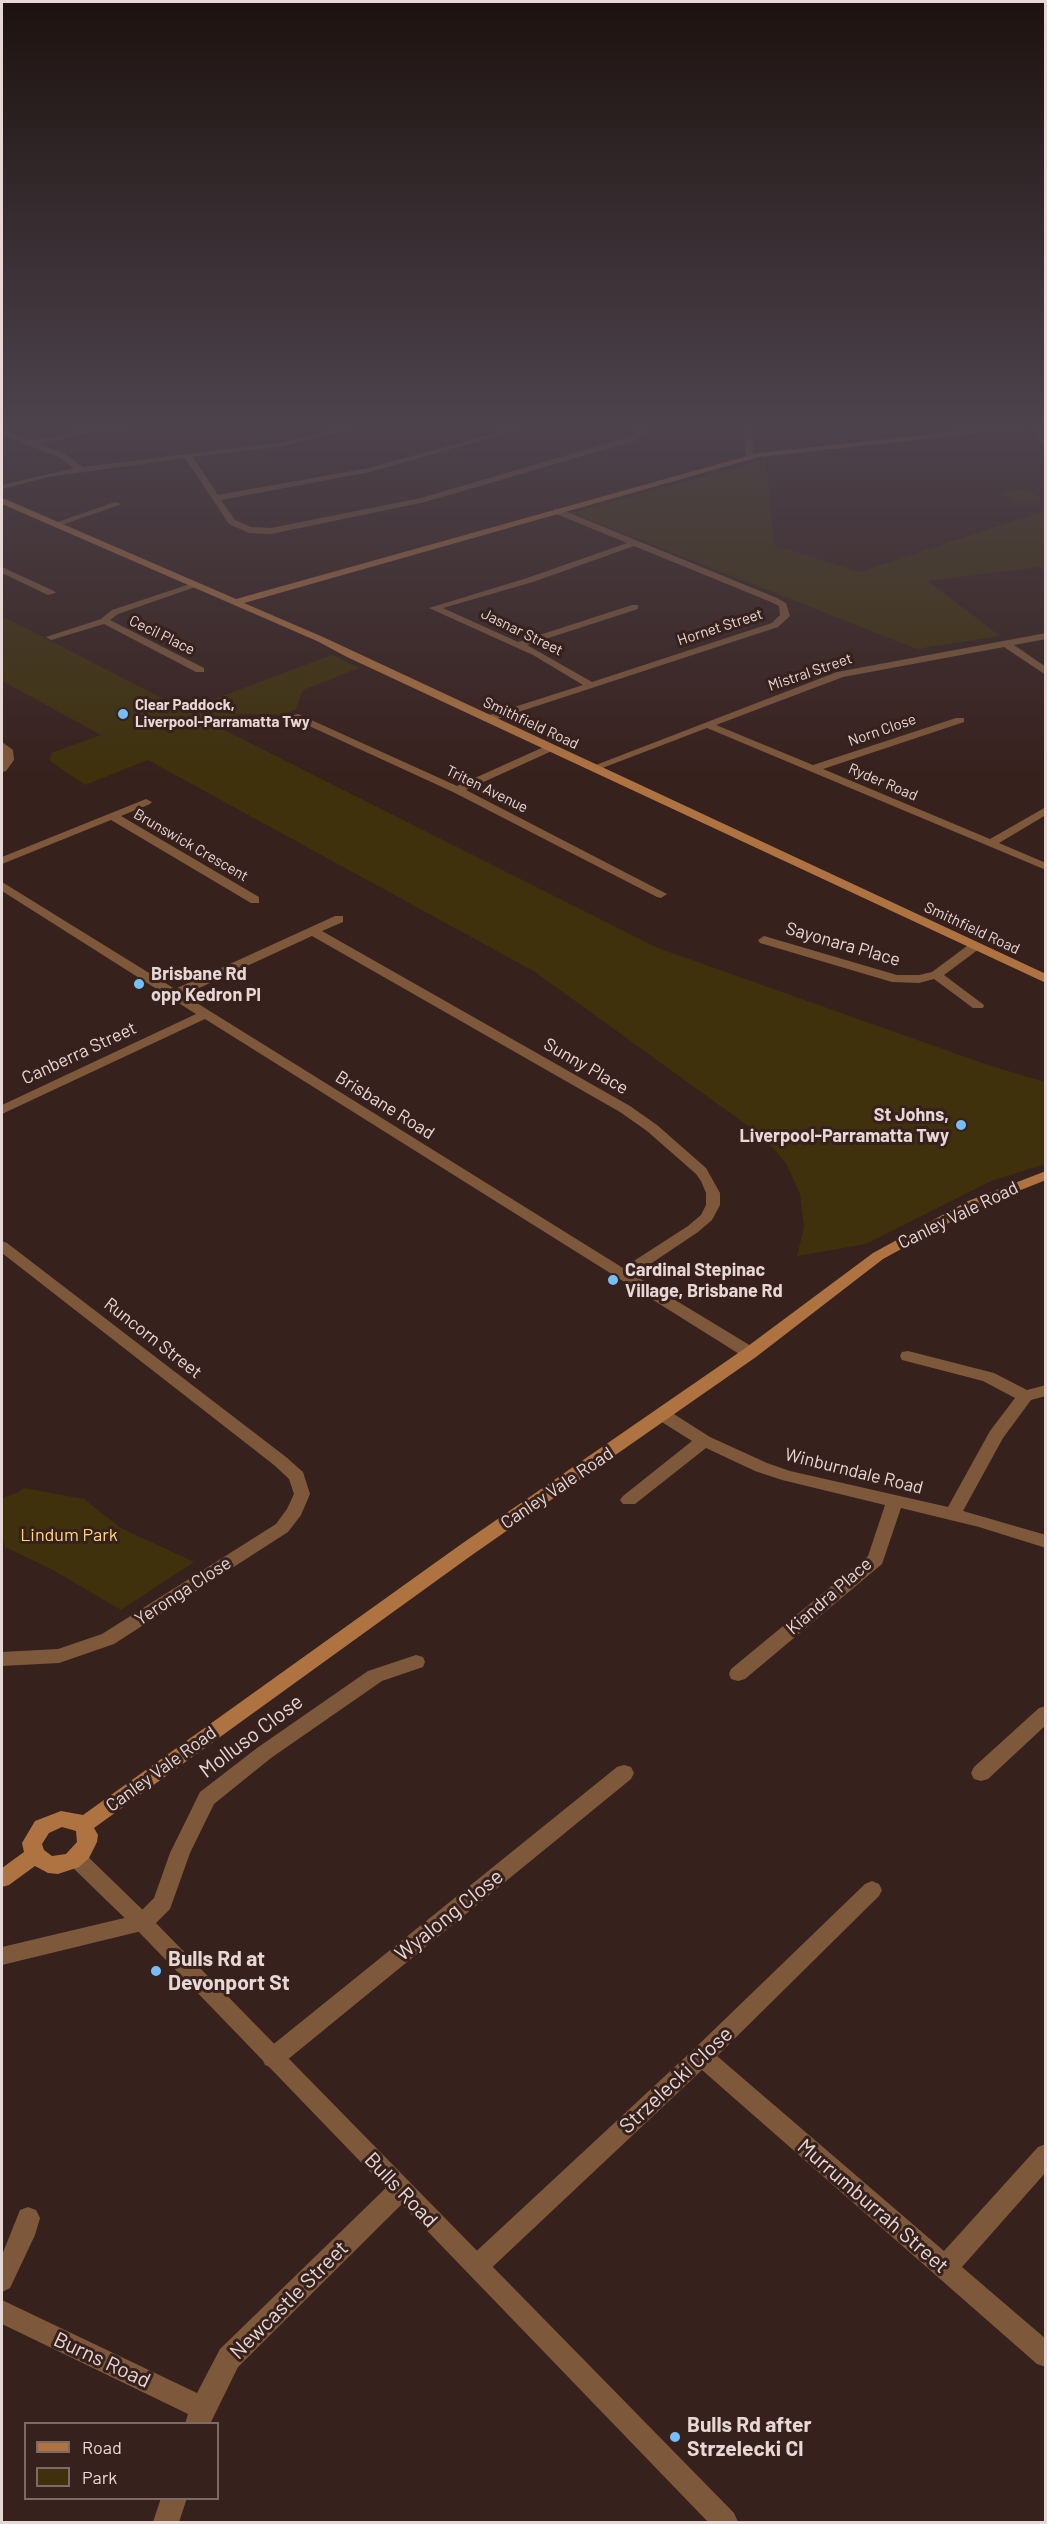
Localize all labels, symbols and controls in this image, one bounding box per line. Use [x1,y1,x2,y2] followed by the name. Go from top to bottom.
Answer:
[478,604,566,660] street label: Jasnar Street
[675,605,765,649] street label: Hornet Street
[126,611,198,659] street label: Cecil Place
[766,649,854,695] street label: Mistral Street
[480,693,582,753] street label: Smithfield Road
[135,696,310,731] place label: Clear Paddock, Liverpool-Parramatta Twy
[116,707,130,721] marker: Clear Paddock, Liverpool-Parramatta Twy
[846,710,918,750] street label: Norn Close
[846,759,920,805] street label: Ryder Road
[443,761,531,817] street label: Triten Avenue
[130,805,252,885] street label: Brunswick Crescent
[921,898,1023,958] street label: Smithfield Road
[783,917,903,971] street label: Sayonara Place
[151,963,261,1006] place label: Brisbane Rd opp Kedron Pl
[132,977,146,991] marker: Brisbane Rd opp Kedron Pl
[18,1017,140,1089] street label: Canberra Street
[540,1033,632,1099] street label: Sunny Place
[331,1066,439,1144] street label: Brisbane Road
[740,1104,949,1146] place label: St Johns, Liverpool-Parramatta Twy
[954,1118,968,1132] marker: St Johns, Liverpool-Parramatta Twy
[894,1177,1022,1253] street label: Canley Vale Road
[625,1259,783,1302] place label: Cardinal Stepinac Village, Brisbane Rd
[606,1273,620,1287] marker: Cardinal Stepinac Village, Brisbane Rd
[100,1293,206,1383] street label: Runcorn Street
[497,1442,617,1534] street label: Canley Vale Road
[783,1443,925,1499] street label: Winburndale Road
[20,1524,118,1546] park label: Lindum Park
[131,1552,235,1630] street label: Yeronga Close
[782,1553,876,1639] street label: Kiandra Place
[194,1689,308,1783] street label: Molluso Close
[102,1722,220,1816] street label: Canley Vale Road
[390,1864,508,1966] street label: Wyalong Close
[168,1946,290,1996] place label: Bulls Rd at Devonport St
[149,1964,163,1978] marker: Bulls Rd at Devonport St
[614,2021,738,2139] street label: Strzelecki Close
[792,2134,954,2278] street label: Murrumburrah Street
[359,2147,443,2233] street label: Bulls Road
[225,2236,353,2364] street label: Newcastle Street
[50,2327,154,2393] street label: Burns Road
[687,2412,811,2462] place label: Bulls Rd after Strzelecki Cl
[24,2422,219,2500] legend
[668,2430,682,2444] marker: Bulls Rd after Strzelecki Cl
[82,2436,122,2458] text: Road
[82,2466,117,2488] text: Park

